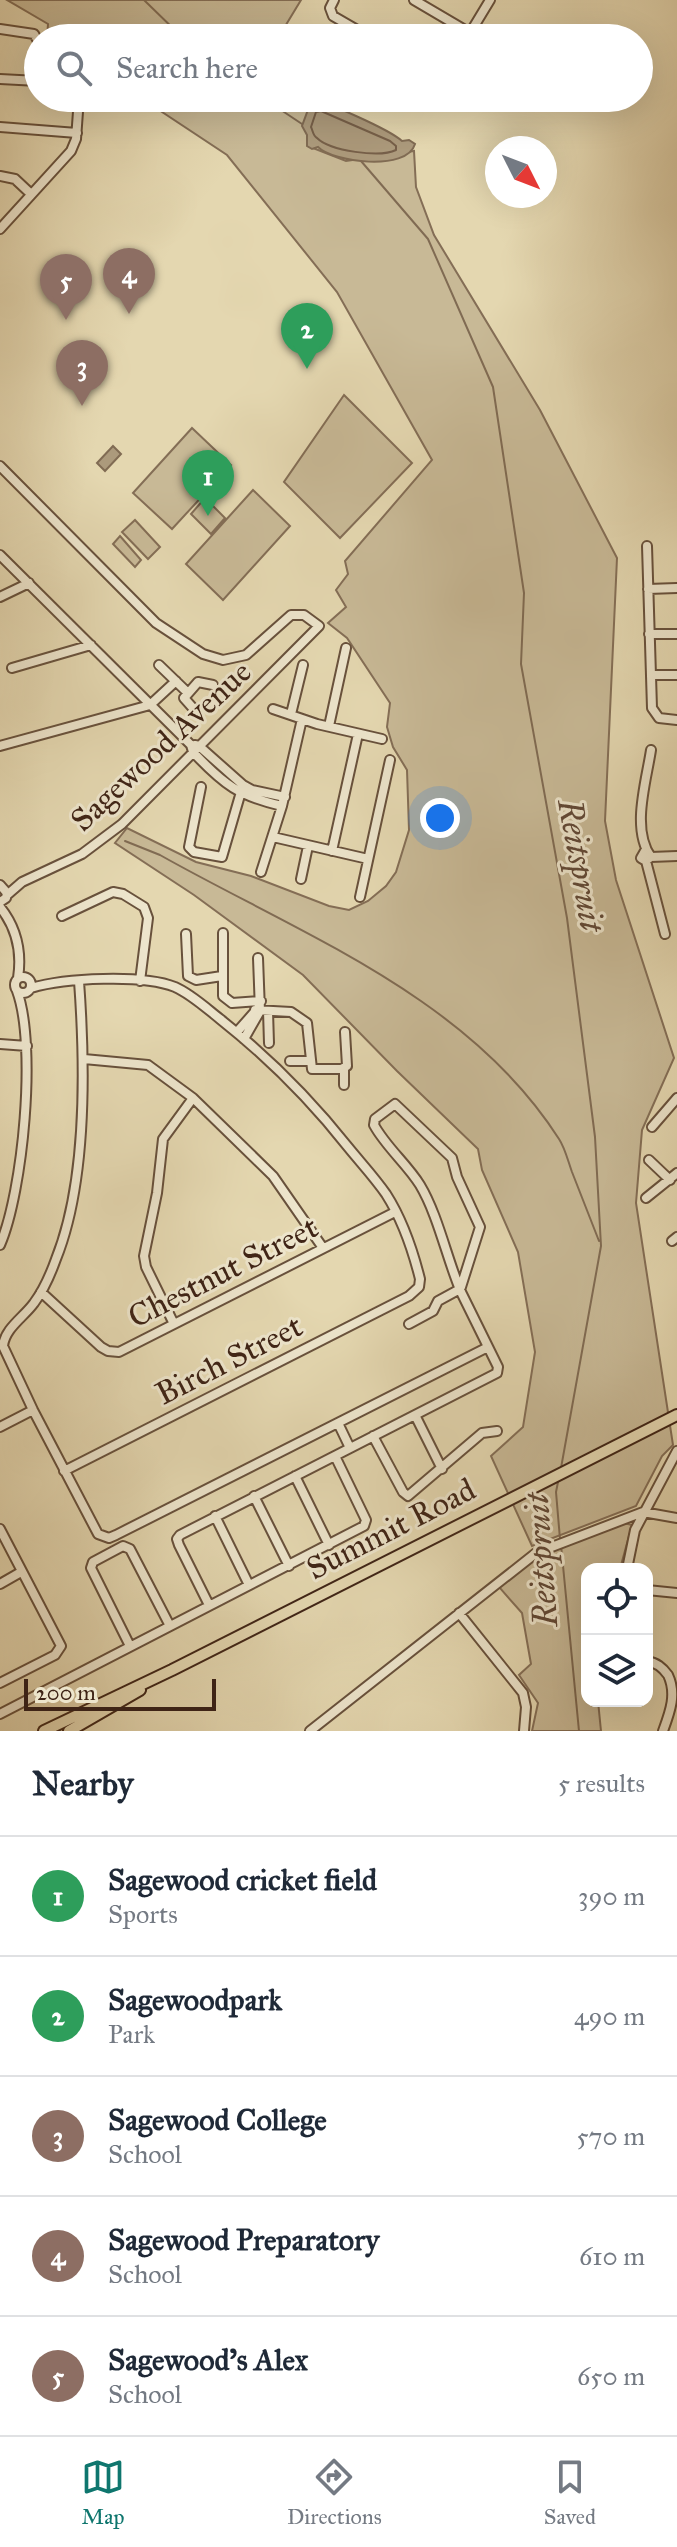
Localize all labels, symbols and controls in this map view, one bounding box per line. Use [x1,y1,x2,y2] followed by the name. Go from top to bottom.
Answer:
[24,24,653,112] search box
[52,46,96,90] icon: search
[116,50,258,86] text: Search here
[485,136,557,208] north arrow
[103,248,155,314] pin: 4
[40,254,92,320] pin: 5
[281,303,333,369] pin: 2
[56,340,108,406] pin: 3
[182,450,234,516] pin: 1
[63,652,259,840] street label: Sagewood Avenue
[548,795,613,937] water label: Reitspruit
[420,798,460,838] your location
[122,1207,324,1337] street label: Chestnut Street
[149,1306,309,1414] street label: Birch Street
[300,1470,482,1588] street label: Summit Road
[516,1489,567,1629] water label: Reitspruit
[581,1563,653,1707] map controls
[581,1563,653,1635] button: locate
[581,1635,653,1707] button: layers
[24,1675,216,1711] scale bar
[36,1679,96,1706] text: 200 m
[32,1763,134,1804] text: Nearby
[558,1767,645,1799] text: 5 results
[108,1862,377,1898] text: Sagewood cricket field
[53,1880,63,1912] text: 1
[578,1880,645,1912] text: 390 m
[108,1898,178,1930] text: Sports
[108,1982,282,2018] text: Sagewoodpark
[52,2000,64,2032] text: 2
[574,2000,645,2032] text: 490 m
[108,2018,155,2050] text: Park
[108,2102,327,2138] text: Sagewood College
[53,2120,63,2152] text: 3
[576,2120,645,2152] text: 570 m
[108,2138,182,2170] text: School
[108,2222,379,2258] text: Sagewood Preparatory
[51,2240,65,2272] text: 4
[579,2240,645,2272] text: 610 m
[108,2258,182,2290] text: School
[108,2342,308,2378] text: Sagewood's Alex
[52,2360,64,2392] text: 5
[577,2360,645,2392] text: 650 m
[108,2378,182,2410] text: School
[81,2455,125,2530] tab: Map
[287,2455,382,2530] tab: Directions
[544,2455,596,2530] tab: Saved

